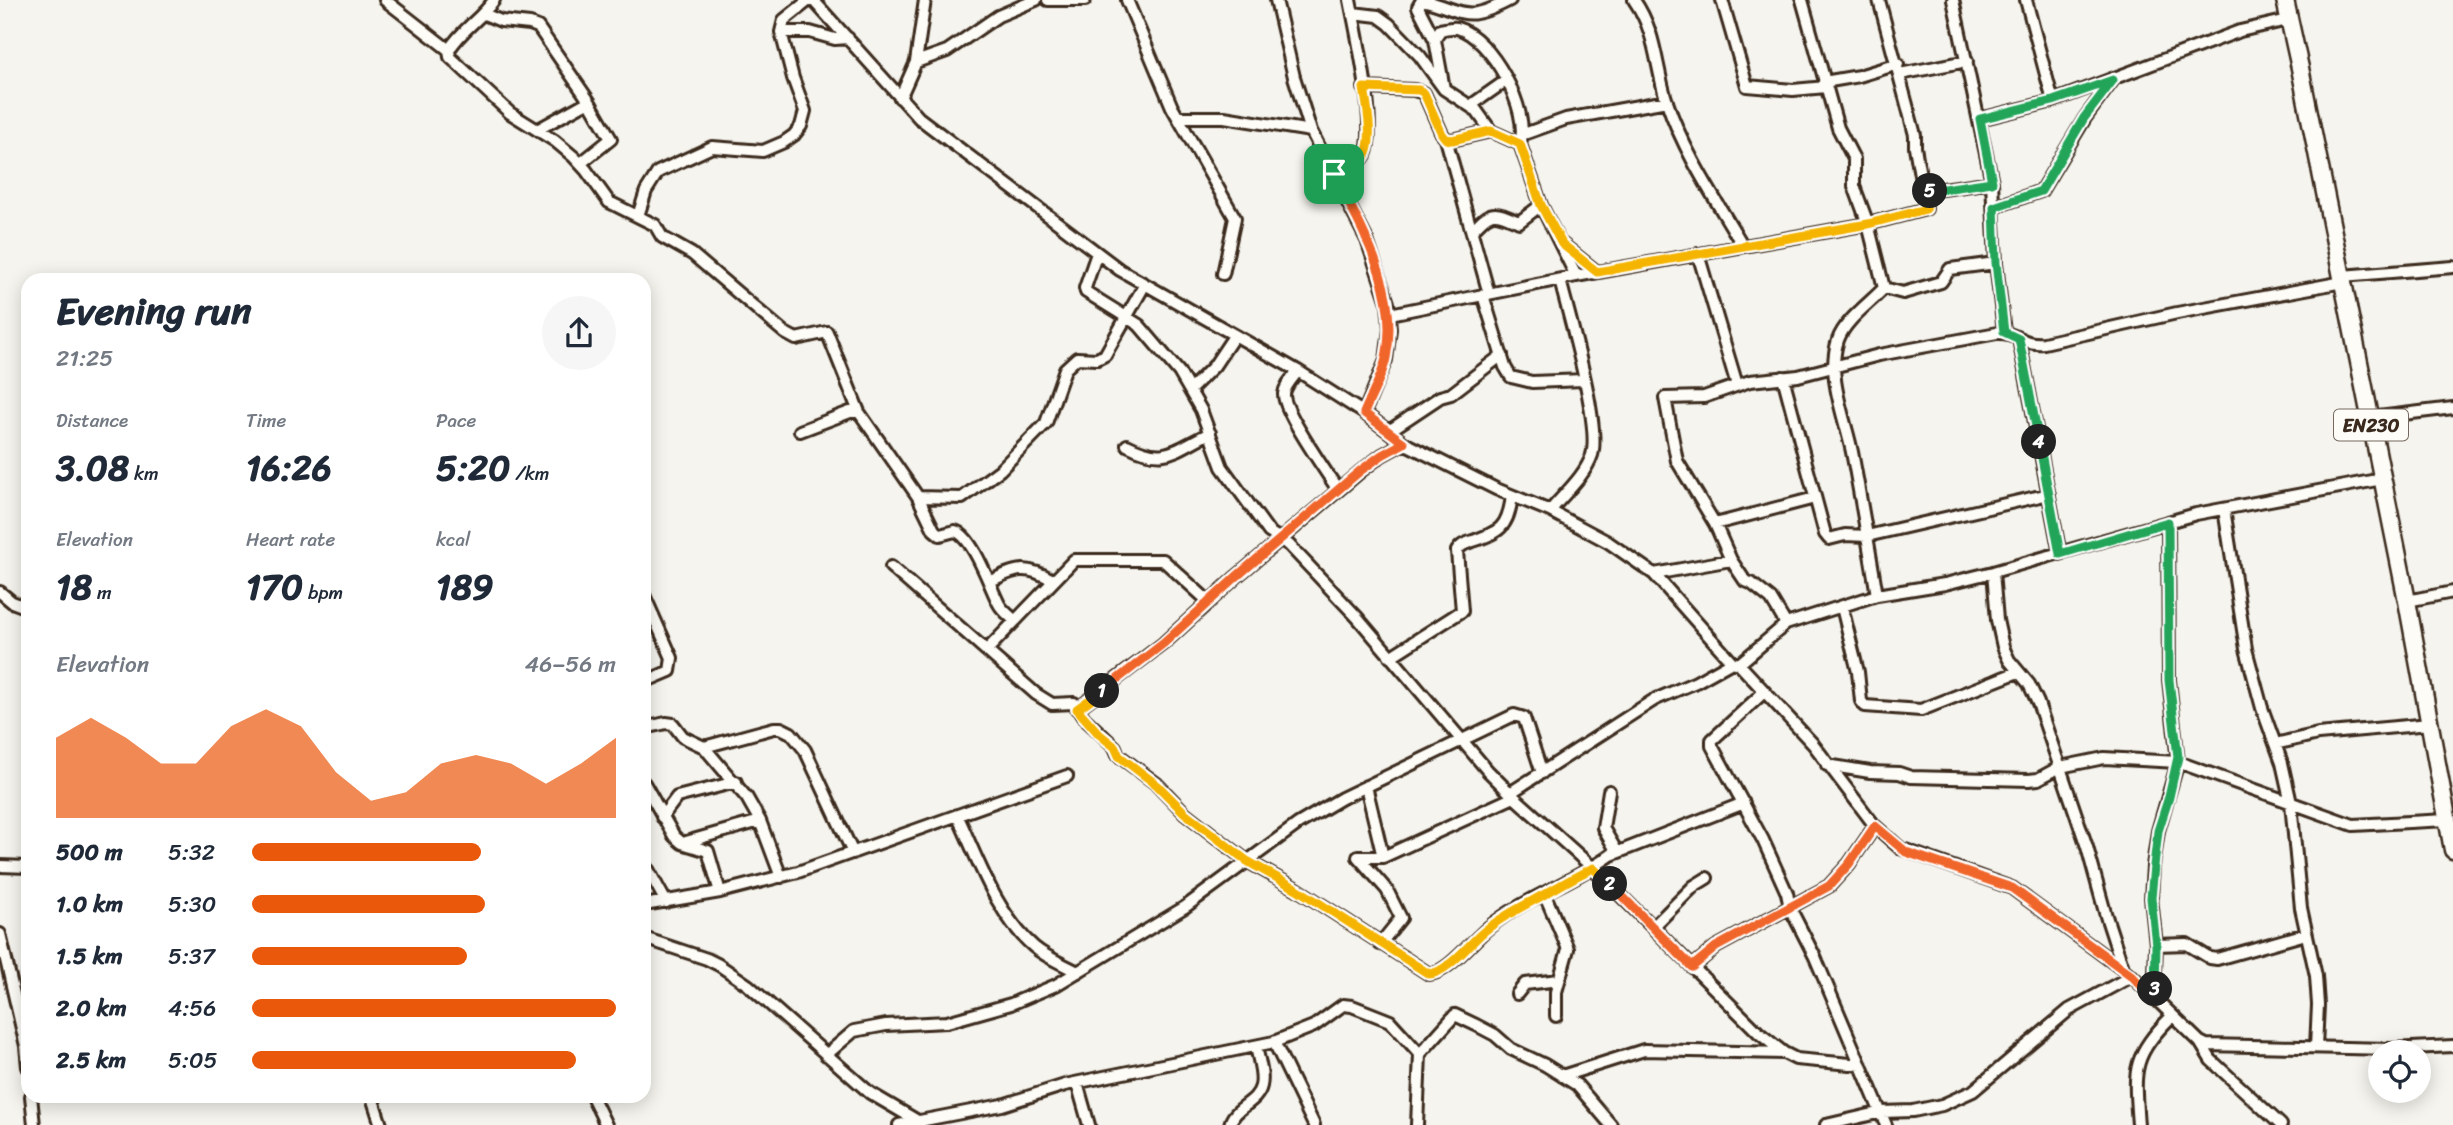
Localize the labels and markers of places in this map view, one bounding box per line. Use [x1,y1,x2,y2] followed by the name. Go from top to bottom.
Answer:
[1304,144,1364,204] pin
[1912,174,1948,208] pin: 5
[2022,424,2056,460] pin: 4
[1084,674,1120,708] pin: 1
[1592,866,1628,902] pin: 2
[2138,972,2172,1006] pin: 3

